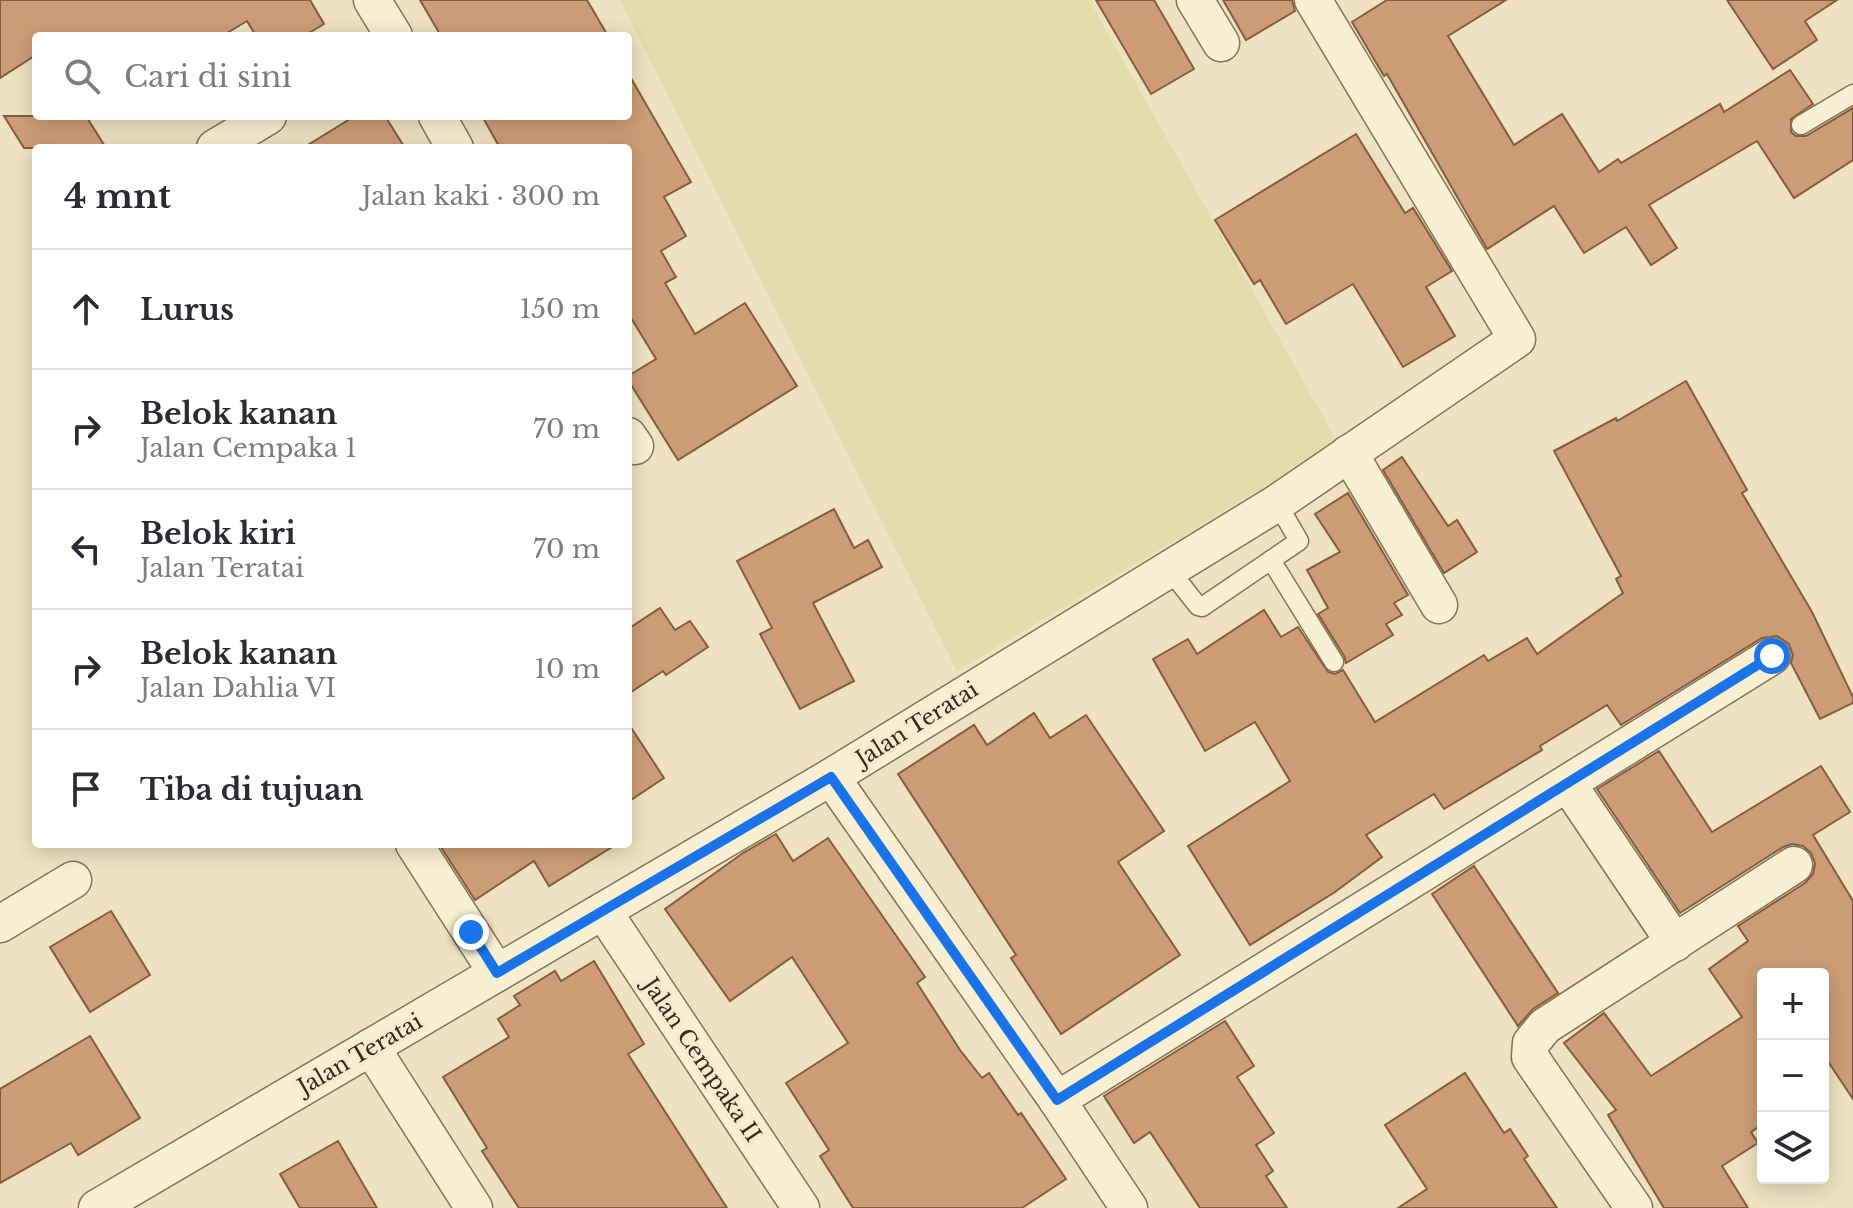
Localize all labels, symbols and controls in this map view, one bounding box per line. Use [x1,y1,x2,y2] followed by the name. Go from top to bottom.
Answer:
[32,32,632,120] search box
[60,54,104,98] icon: search
[124,58,292,95] text: Cari di sini
[64,175,171,217] text: 4 mnt
[362,180,600,212] text: Jalan kaki · 300 m
[64,287,108,331] icon: ahead
[140,291,234,328] text: Lurus
[520,293,600,325] text: 150 m
[140,395,337,432] text: Belok kanan
[64,407,108,451] icon: right
[533,413,600,445] text: 70 m
[140,432,357,464] text: Jalan Cempaka 1
[140,515,296,552] text: Belok kiri
[64,527,108,571] icon: left
[533,533,600,565] text: 70 m
[140,552,304,584] text: Jalan Teratai
[140,635,337,672] text: Belok kanan
[1754,638,1790,674] route start
[64,647,108,691] icon: right
[534,653,600,685] text: 10 m
[140,672,336,704] text: Jalan Dahlia VI
[848,675,983,774] street label: Jalan Teratai
[64,767,108,811] icon: arrive
[140,771,363,808] text: Tiba di tujuan
[453,914,489,950] route end
[1757,968,1829,1184] map controls
[1757,968,1829,1040] button: +
[635,970,767,1147] street label: Jalan Cempaka II
[291,1007,427,1102] street label: Jalan Teratai
[1757,1040,1829,1112] button: −
[1757,1112,1829,1184] button: layers

